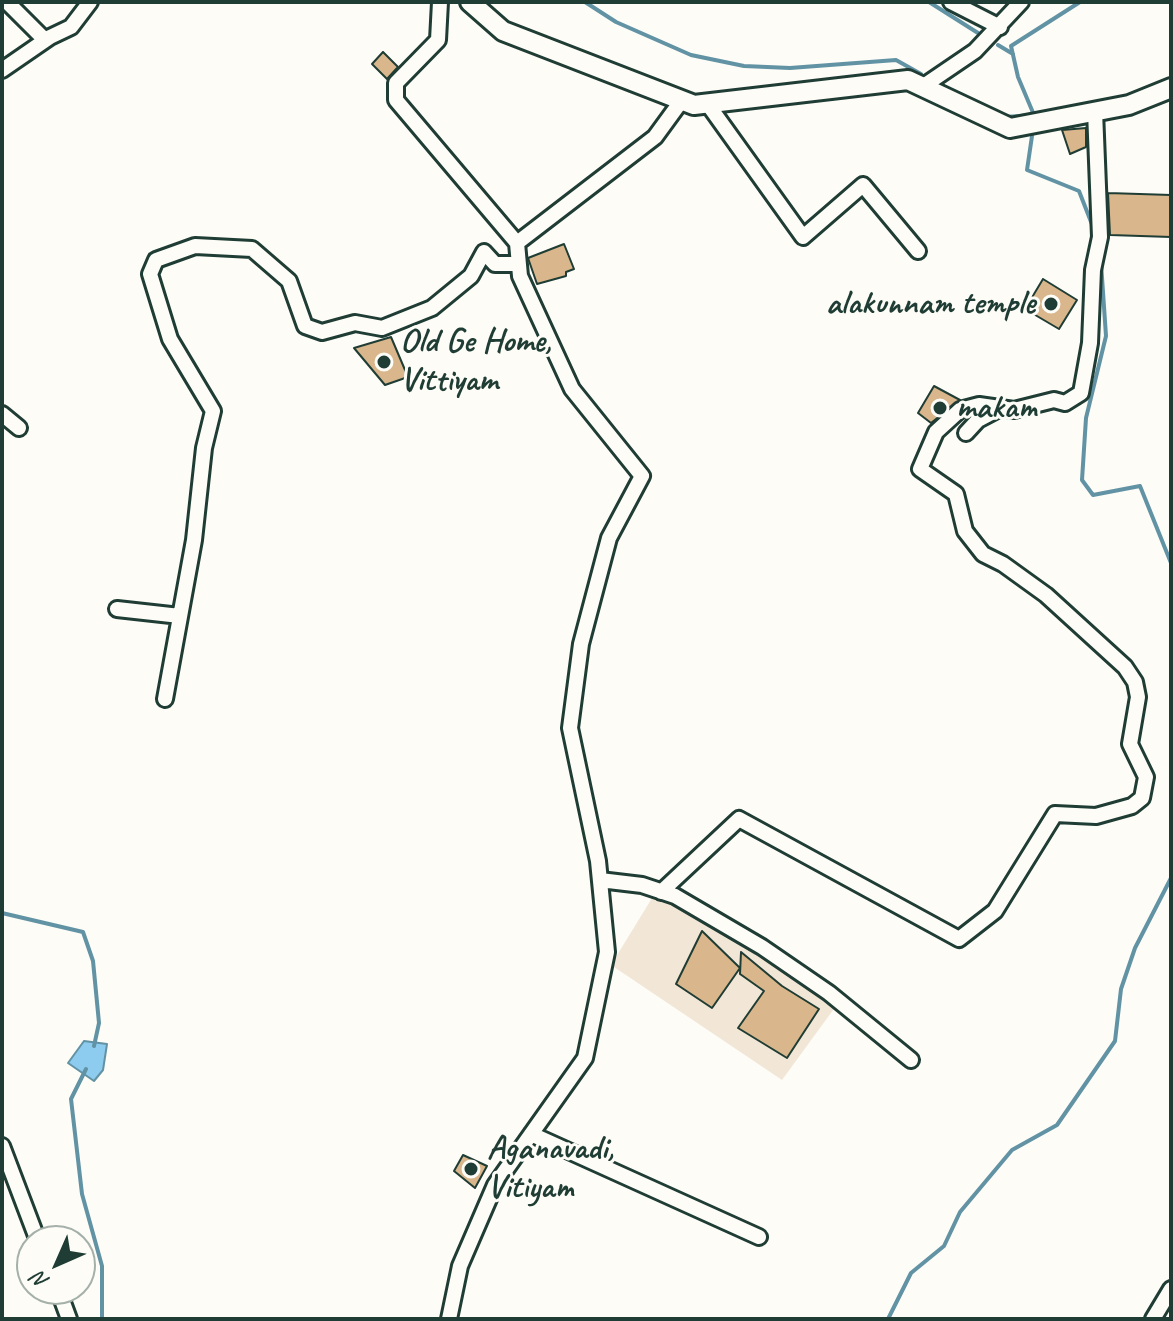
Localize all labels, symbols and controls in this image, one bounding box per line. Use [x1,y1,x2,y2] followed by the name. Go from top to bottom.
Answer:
[825,284,1035,324] place label: alakunnam temple
[1042,295,1060,313] marker: alakunnam temple
[400,322,551,402] place label: Old Ge Home, Vittiyam
[375,353,393,371] marker: Old Ge Home, Vittiyam
[956,388,1037,428] place label: makam
[931,399,949,417] marker: makam
[487,1129,614,1208] place label: Aganavadi, Vitiyam
[462,1160,480,1178] marker: Aganavadi, Vitiyam
[16,1225,96,1305] north arrow
[26,1266,55,1295] text: N

